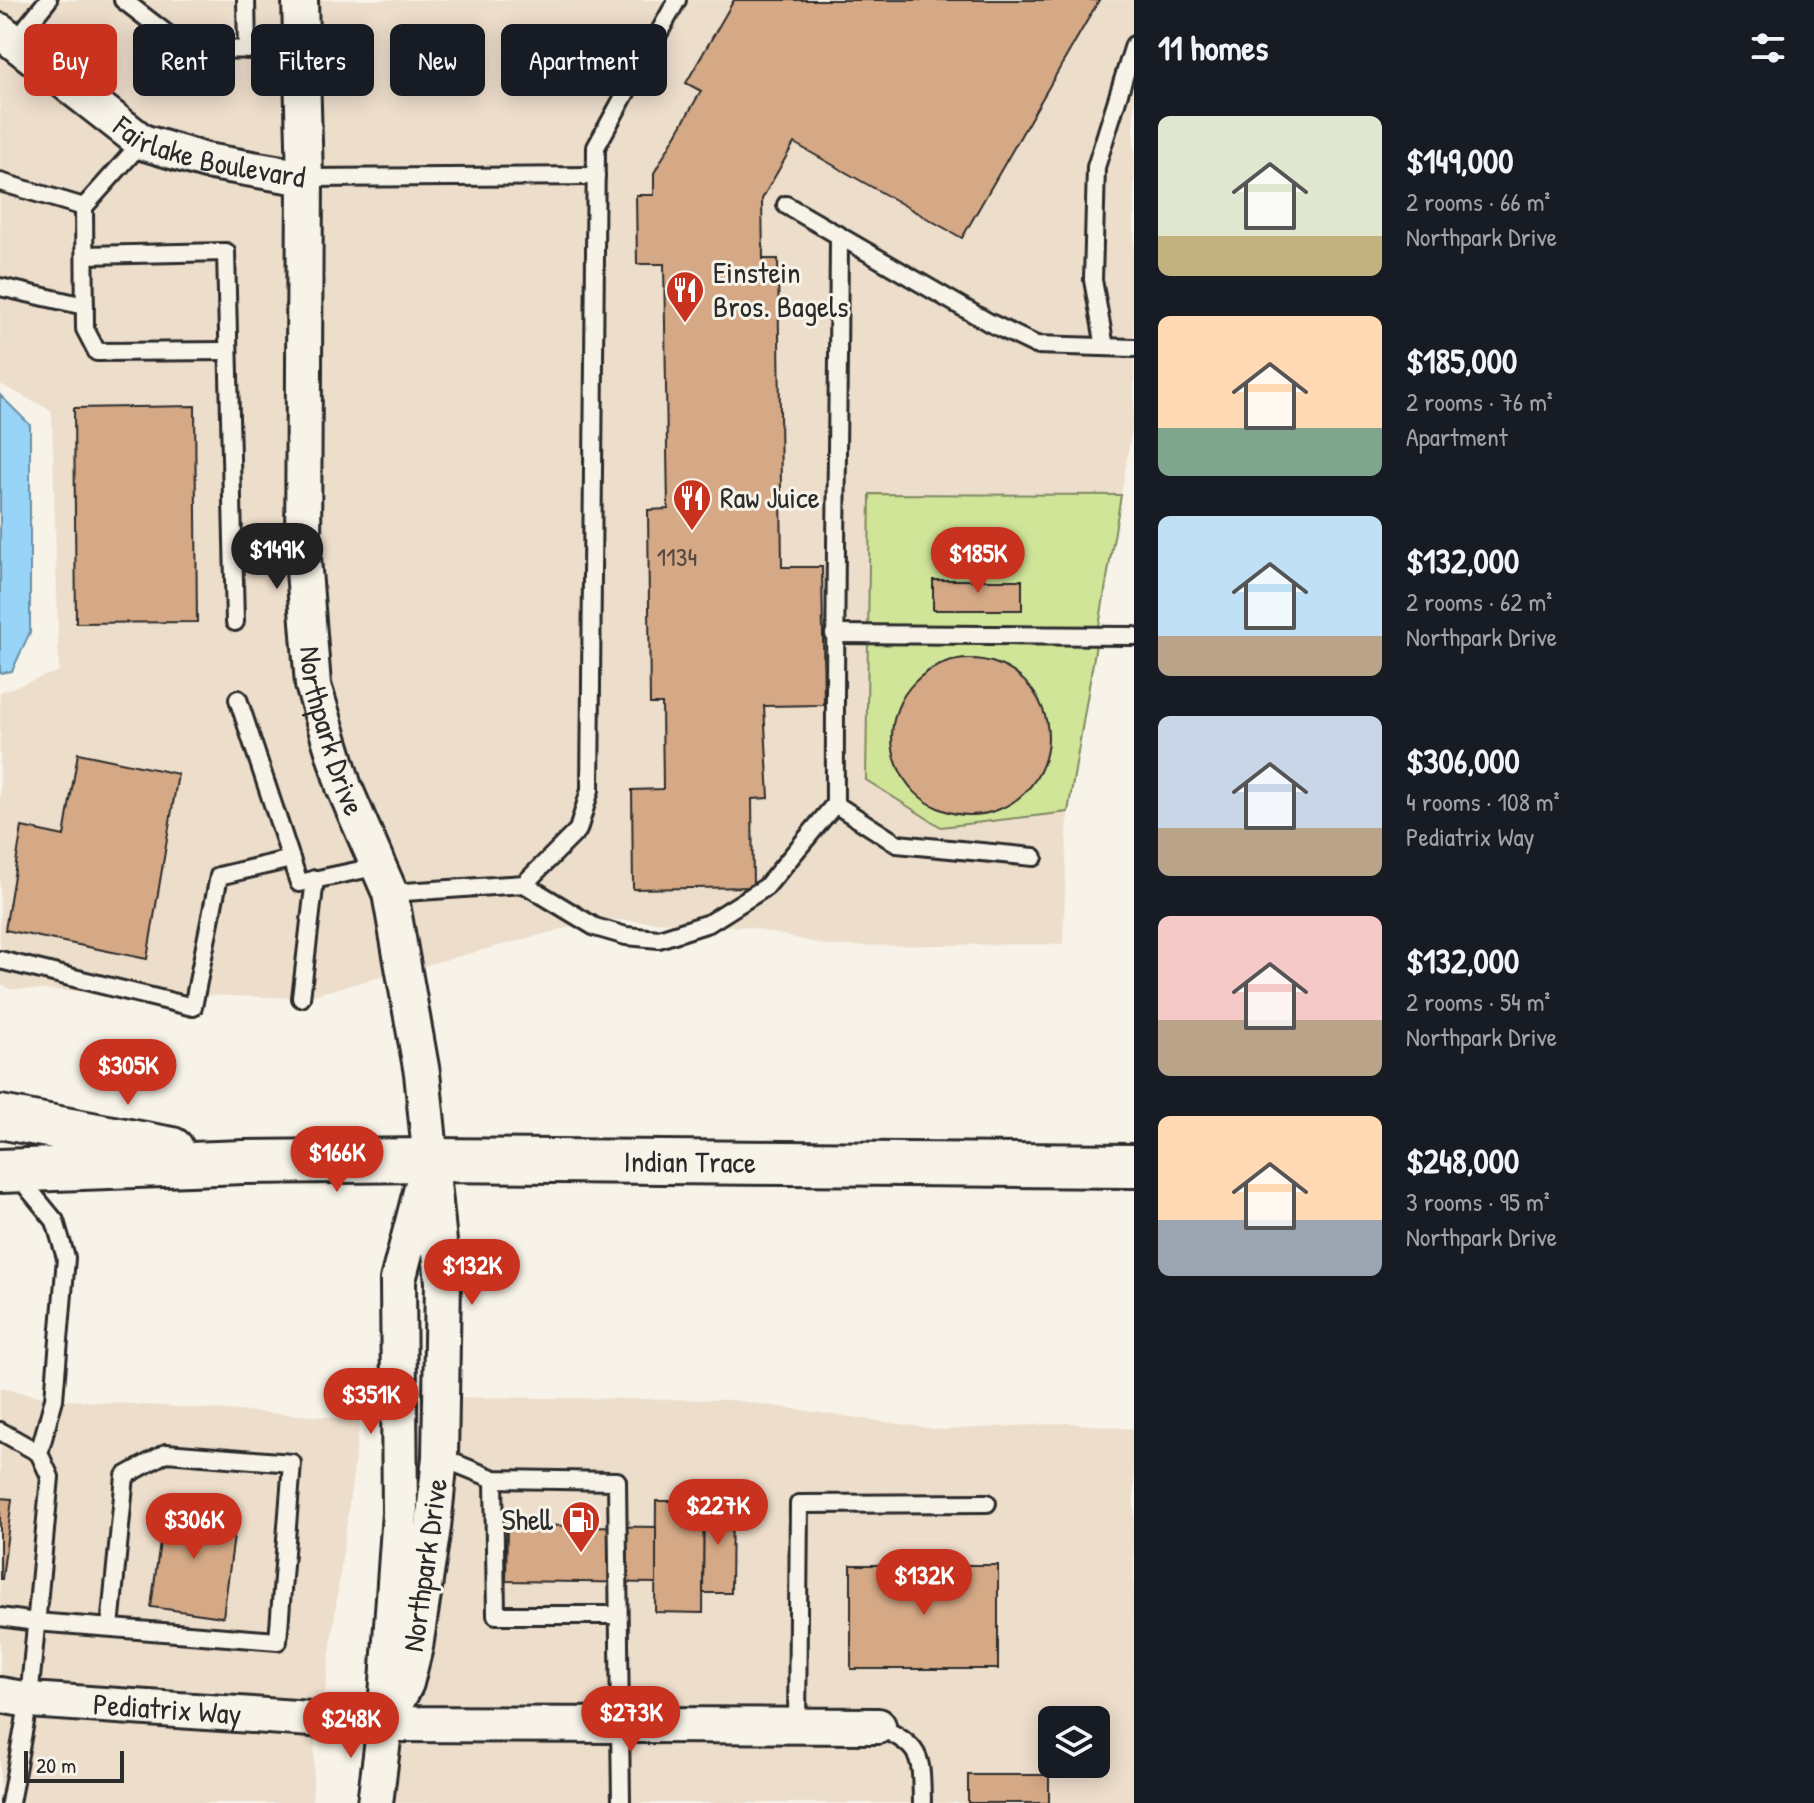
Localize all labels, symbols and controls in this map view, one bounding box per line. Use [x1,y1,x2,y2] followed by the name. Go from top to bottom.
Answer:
[24,24,117,96] chip: Buy
[133,24,235,96] chip: Rent
[251,24,374,96] chip: Filters
[390,24,485,96] chip: New
[501,24,667,96] chip: Apartment
[1158,25,1268,71] text: 11 homes
[1746,26,1790,70] icon: filters
[105,105,309,197] street label: Fairlake Boulevard
[1406,138,1513,184] text: $149,000
[1222,148,1318,244] icon: home
[1406,184,1550,219] text: 2 rooms · 66 m²
[1406,219,1557,254] text: Northpark Drive
[713,252,849,326] place label: Einstein Bros. Bagels
[664,269,706,324] restaurant icon: Einstein Bros. Bagels
[1406,338,1517,384] text: $185,000
[1222,348,1318,444] icon: home
[1406,384,1553,419] text: 2 rooms · 76 m²
[1406,419,1508,454] text: Apartment
[671,477,713,532] restaurant icon: Raw Juice
[720,477,820,517] place label: Raw Juice
[221,523,333,591] pin: $149K
[922,527,1034,595] pin: $185K
[249,531,305,566] text: $149K
[949,535,1007,570] text: $185K
[1406,538,1519,584] text: $132,000
[657,539,697,574] house number: 1134
[1222,548,1318,644] icon: home
[1406,584,1552,619] text: 2 rooms · 62 m²
[1406,619,1557,654] text: Northpark Drive
[291,645,375,821] street label: Northpark Drive
[1406,738,1520,784] text: $306,000
[1222,748,1318,844] icon: home
[1406,784,1560,819] text: 4 rooms · 108 m²
[1406,819,1535,854] text: Pediatrix Way
[1406,938,1519,984] text: $132,000
[1222,948,1318,1044] icon: home
[1406,984,1550,1019] text: 2 rooms · 54 m²
[1406,1019,1557,1054] text: Northpark Drive
[72,1039,184,1107] pin: $305K
[97,1047,159,1082] text: $305K
[281,1126,393,1194] pin: $166K
[309,1134,365,1169] text: $166K
[1406,1138,1519,1184] text: $248,000
[624,1141,756,1182] street label: Indian Trace
[1222,1148,1318,1244] icon: home
[1406,1184,1550,1219] text: 3 rooms · 95 m²
[1406,1219,1557,1254] text: Northpark Drive
[416,1239,528,1307] pin: $132K
[442,1247,502,1282] text: $132K
[315,1368,427,1436] pin: $351K
[342,1376,400,1411] text: $351K
[392,1476,456,1654] street label: Northpark Drive
[662,1479,774,1547] pin: $227K
[686,1487,750,1522] text: $227K
[138,1493,250,1561] pin: $306K
[502,1499,554,1539] place label: Shell
[560,1499,602,1554] fuel station icon: Shell
[164,1501,224,1536] text: $306K
[868,1549,980,1617] pin: $132K
[894,1557,954,1592] text: $132K
[92,1683,243,1733] street label: Pediatrix Way
[575,1686,687,1754] pin: $273K
[295,1692,407,1760] pin: $248K
[599,1694,663,1729] text: $273K
[321,1700,381,1735] text: $248K
[1038,1706,1110,1778] map controls
[1038,1706,1110,1778] button: layers
[24,1747,124,1783] scale bar
[36,1750,76,1780] text: 20 m

